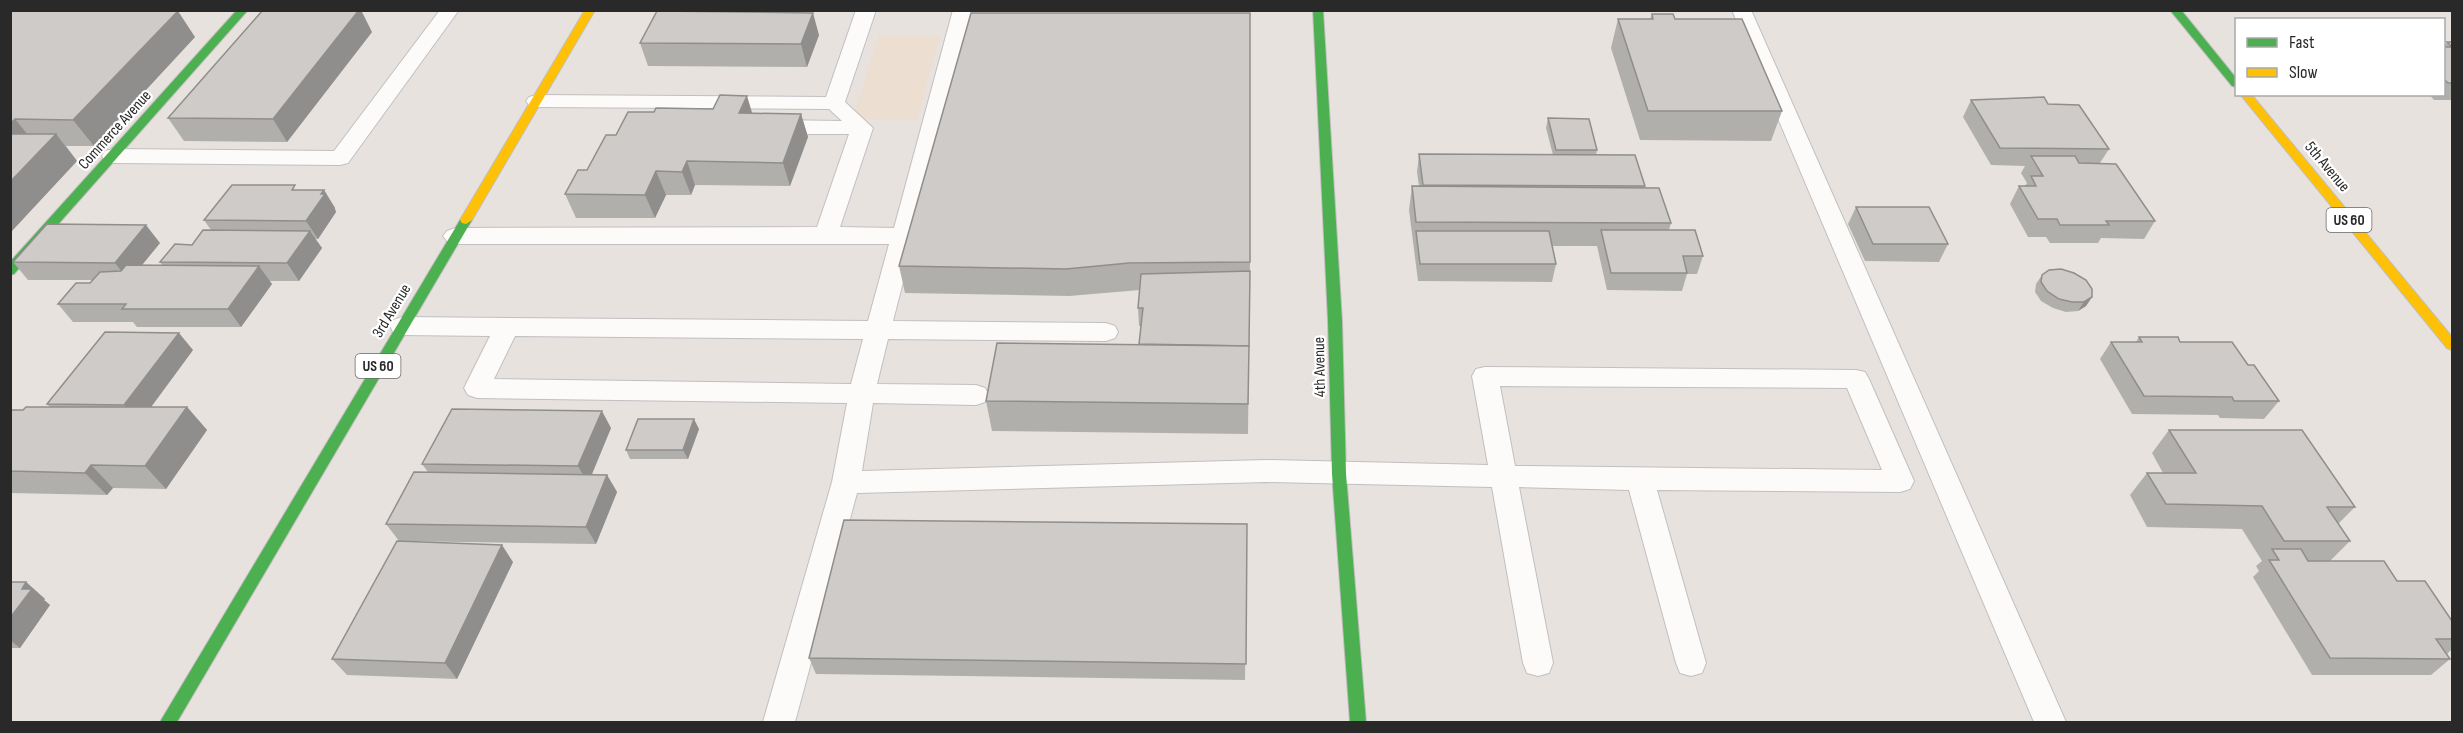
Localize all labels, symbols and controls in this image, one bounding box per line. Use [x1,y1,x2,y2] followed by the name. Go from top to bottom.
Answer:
[2235,18,2445,96] legend
[2289,32,2315,53] text: Fast
[2289,62,2318,83] text: Slow
[74,86,156,174] street label: Commerce Avenue
[2300,138,2354,196] street label: 5th Avenue
[2326,208,2372,232] road number: US 60
[369,281,415,341] street label: 3rd Avenue
[1310,337,1330,397] street label: 4th Avenue
[356,354,400,378] road number: US 60

